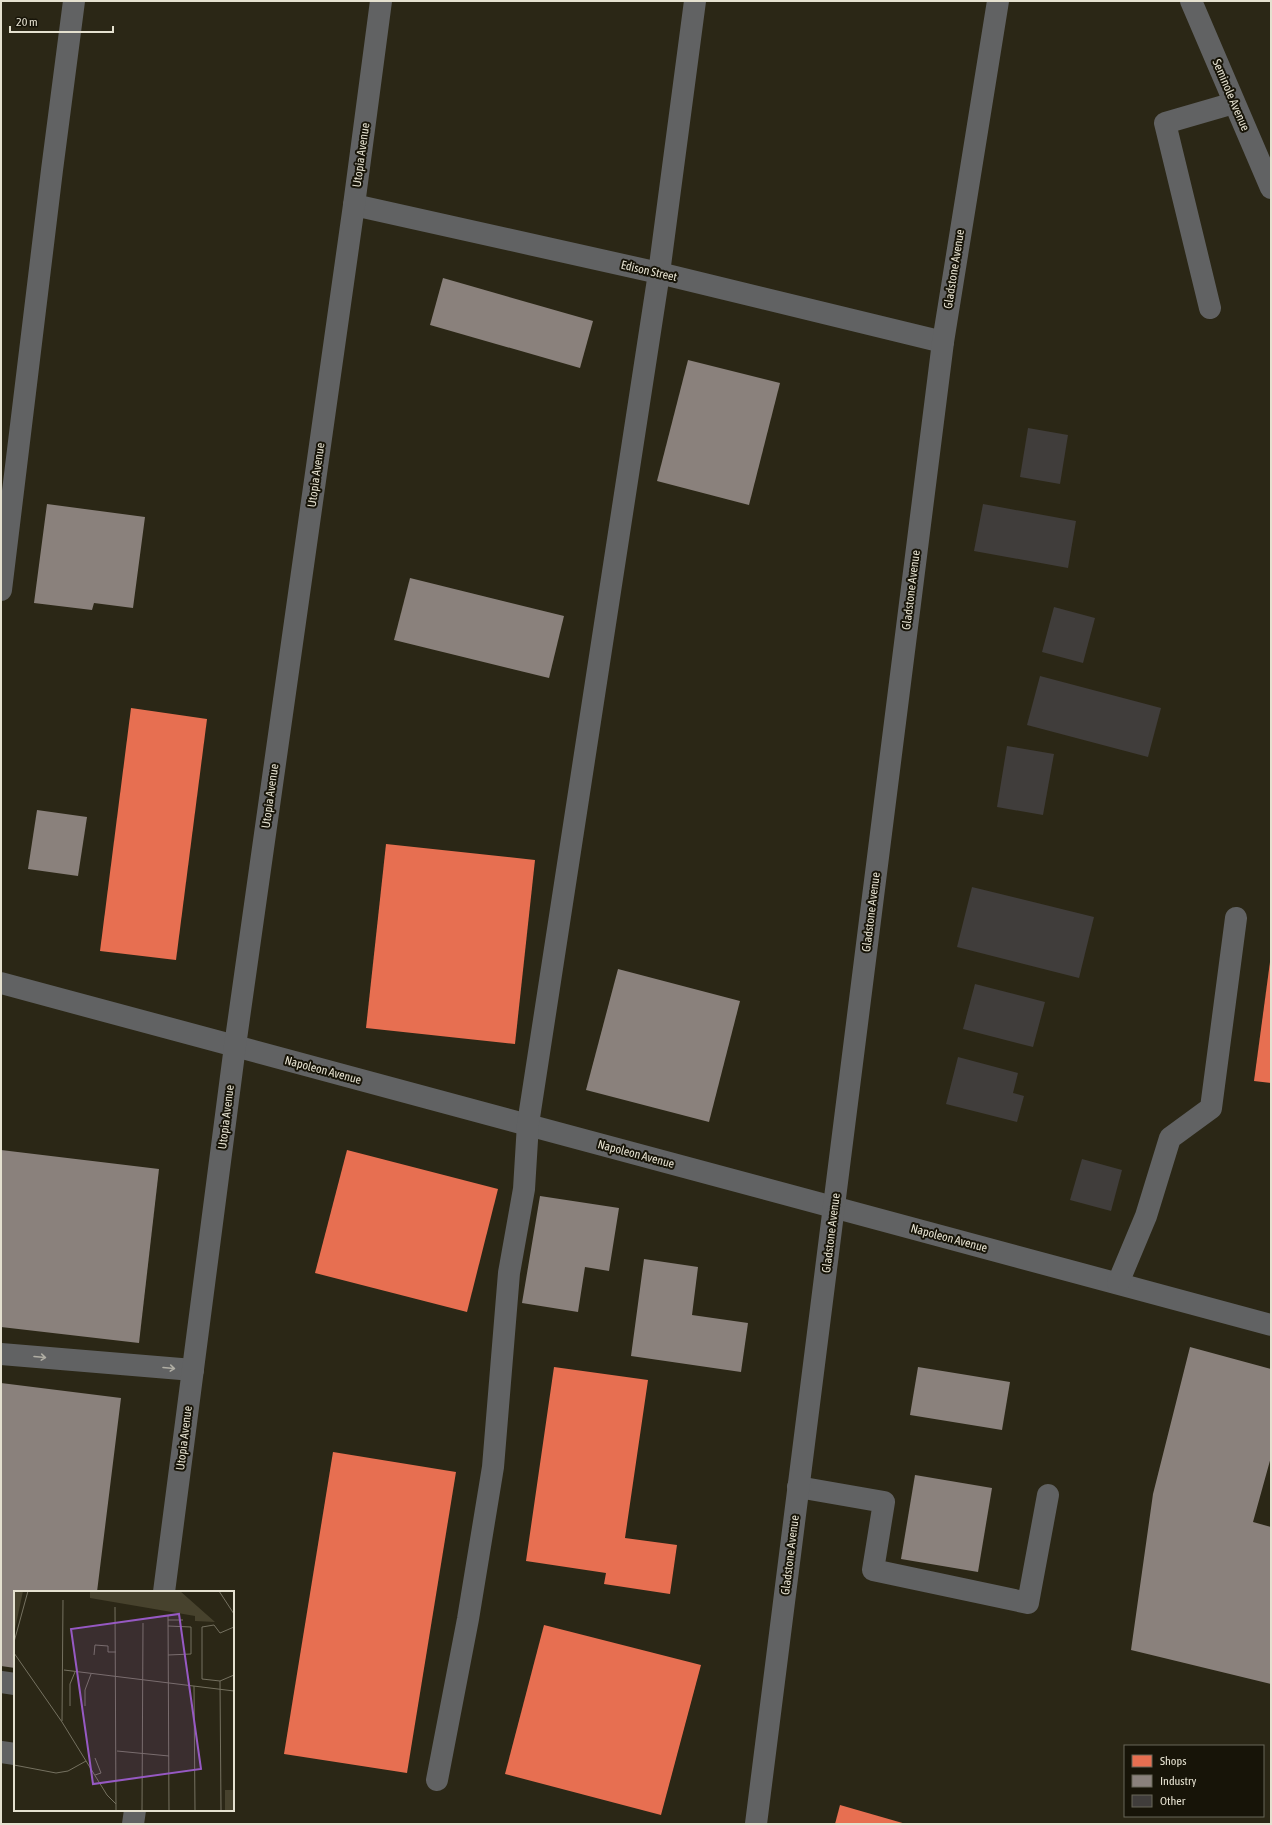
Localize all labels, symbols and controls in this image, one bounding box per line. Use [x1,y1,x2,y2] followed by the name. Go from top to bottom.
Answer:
[10,8,113,34] scale bar
[16,15,38,29] text: 20 m
[1210,57,1252,133] street label: Seminole Avenue
[350,122,372,188] street label: Utopia Avenue
[941,228,967,310] street label: Gladstone Avenue
[620,258,679,284] street label: Edison Street
[305,442,327,508] street label: Utopia Avenue
[899,549,923,631] street label: Gladstone Avenue
[259,763,281,829] street label: Utopia Avenue
[859,871,883,953] street label: Gladstone Avenue
[283,1053,363,1087] street label: Napoleon Avenue
[215,1084,237,1150] street label: Utopia Avenue
[596,1137,676,1171] street label: Napoleon Avenue
[819,1192,843,1274] street label: Gladstone Avenue
[909,1221,989,1255] street label: Napoleon Avenue
[33,1354,46,1361] one-way arrow
[162,1364,175,1371] one-way arrow
[173,1405,195,1471] street label: Utopia Avenue
[778,1514,802,1596] street label: Gladstone Avenue
[14,1591,234,1811] inset map
[1124,1745,1264,1817] legend
[1160,1754,1186,1768] text: Shops
[1160,1774,1197,1788] text: Industry
[1160,1794,1186,1808] text: Other

